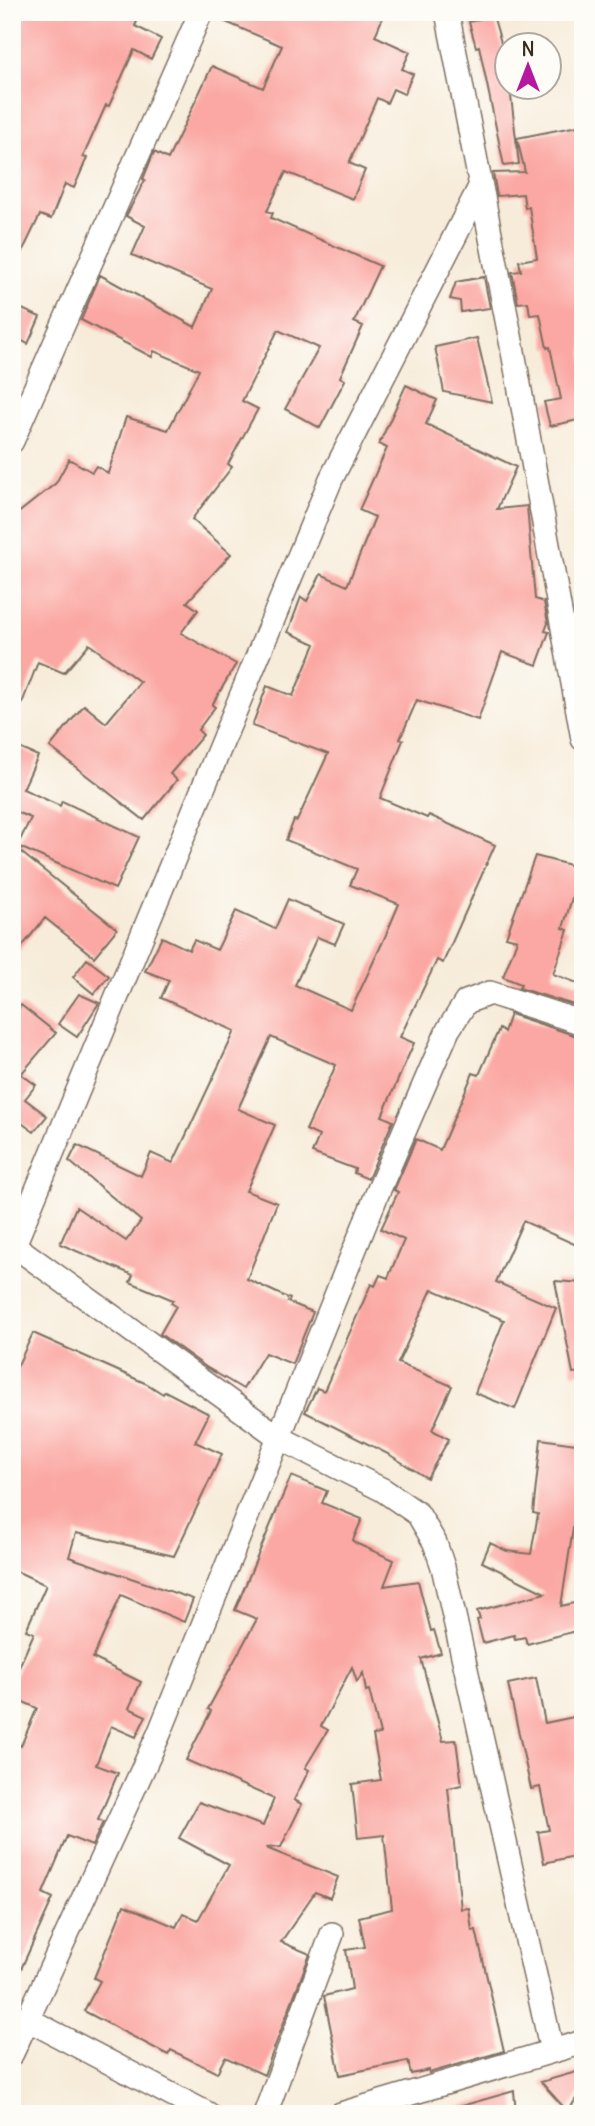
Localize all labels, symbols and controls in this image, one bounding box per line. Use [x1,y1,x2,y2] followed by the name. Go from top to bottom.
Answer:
[494,32,564,102] north arrow
[521,37,535,61] text: N

